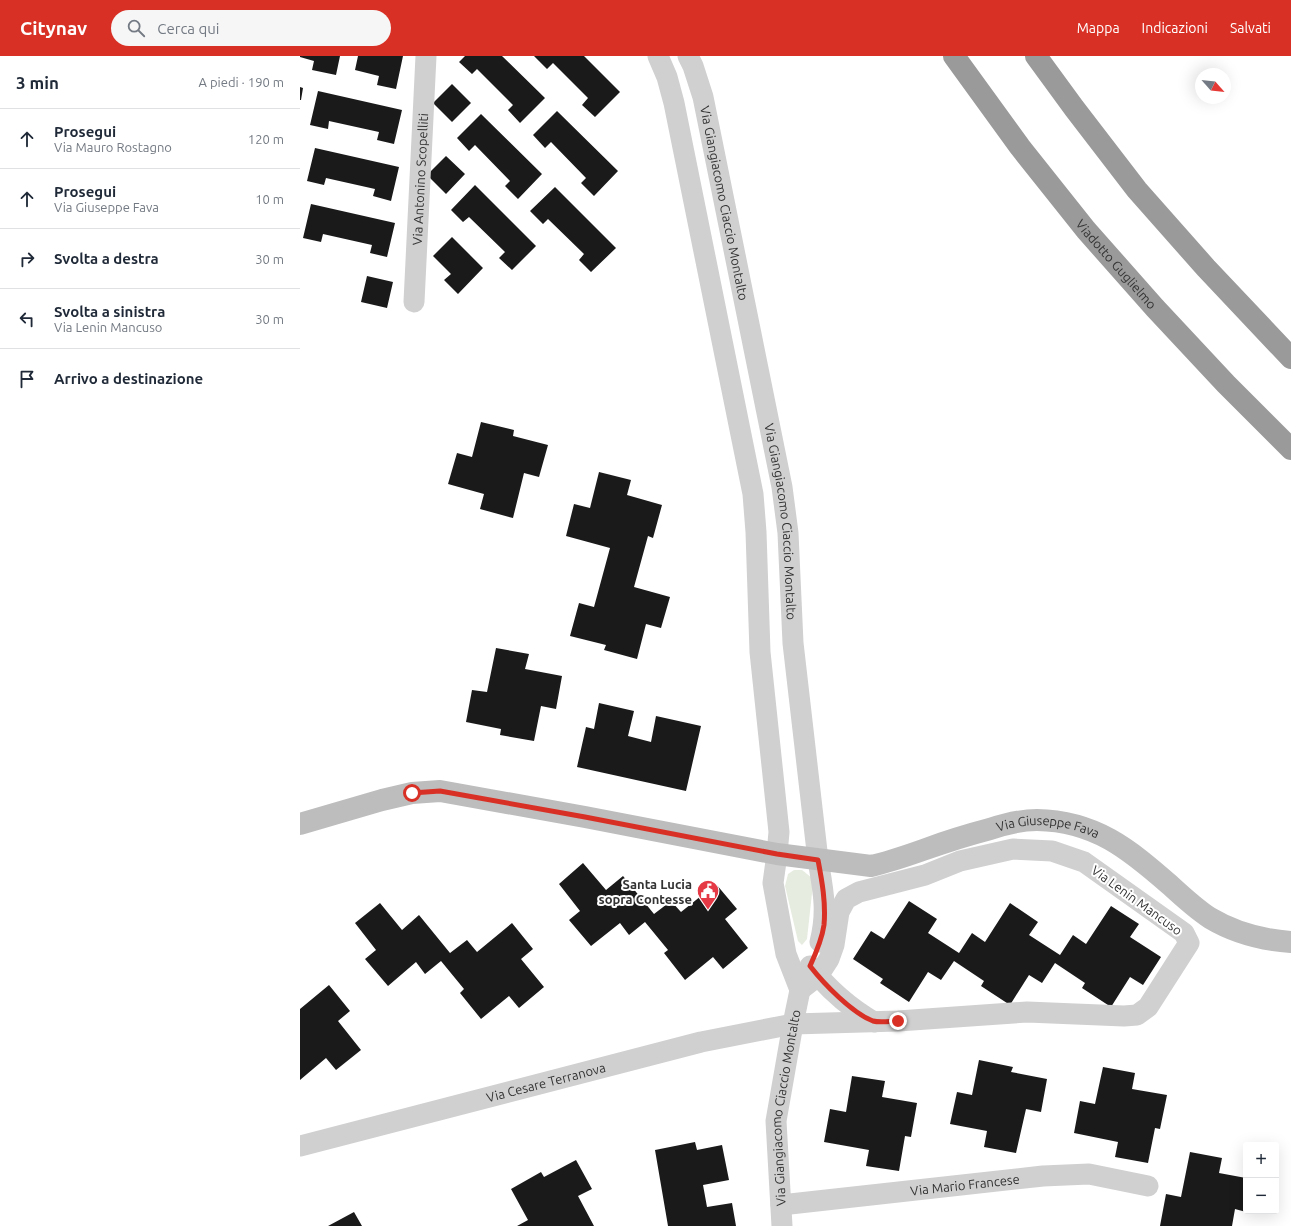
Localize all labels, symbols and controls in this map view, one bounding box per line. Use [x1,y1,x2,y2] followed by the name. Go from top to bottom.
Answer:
[111,10,391,46] search box
[20,17,87,39] text: Citynav
[125,17,147,39] icon: search
[157,20,219,37] text: Cerca qui
[1077,20,1120,36] text: Mappa
[1142,20,1208,36] text: Indicazioni
[1230,20,1271,36] text: Salvati
[1195,68,1231,104] north arrow
[16,73,59,92] text: 3 min
[199,75,284,89] text: A piedi · 190 m
[698,105,751,302] street label: Via Giangiacomo Ciaccio Montalto
[410,113,430,246] street label: Via Antonino Scopelliti
[54,123,116,140] text: Prosegui
[16,128,38,150] icon: ahead
[248,132,284,146] text: 120 m
[54,140,172,154] text: Via Mauro Rostagno
[54,183,116,200] text: Prosegui
[16,188,38,210] icon: ahead
[255,192,284,206] text: 10 m
[54,200,159,214] text: Via Giuseppe Fava
[1073,217,1159,311] street label: Viadotto Guglielmo
[16,248,38,270] icon: right
[54,250,159,267] text: Svolta a destra
[255,252,284,266] text: 30 m
[54,303,165,320] text: Svolta a sinistra
[16,308,38,330] icon: left
[255,312,284,326] text: 30 m
[54,320,162,334] text: Via Lenin Mancuso
[16,368,38,390] icon: arrive
[54,370,203,387] text: Arrivo a destinazione
[762,422,799,620] street label: Via Giangiacomo Ciaccio Montalto
[403,784,421,802] route start
[995,813,1102,840] street label: Via Giuseppe Fava
[1089,862,1185,938] street label: Via Lenin Mancuso
[599,877,692,906] place label: Santa Lucia sopra Contesse
[695,878,721,911] public building icon: Santa Lucia sopra Contesse
[769,1008,803,1207] street label: Via Giangiacomo Ciaccio Montalto
[889,1012,907,1030] route end
[485,1060,607,1104] street label: Via Cesare Terranova
[1243,1142,1279,1214] map controls
[1243,1142,1279,1178] button: +
[909,1172,1020,1198] street label: Via Mario Francese
[1243,1178,1279,1214] button: −

